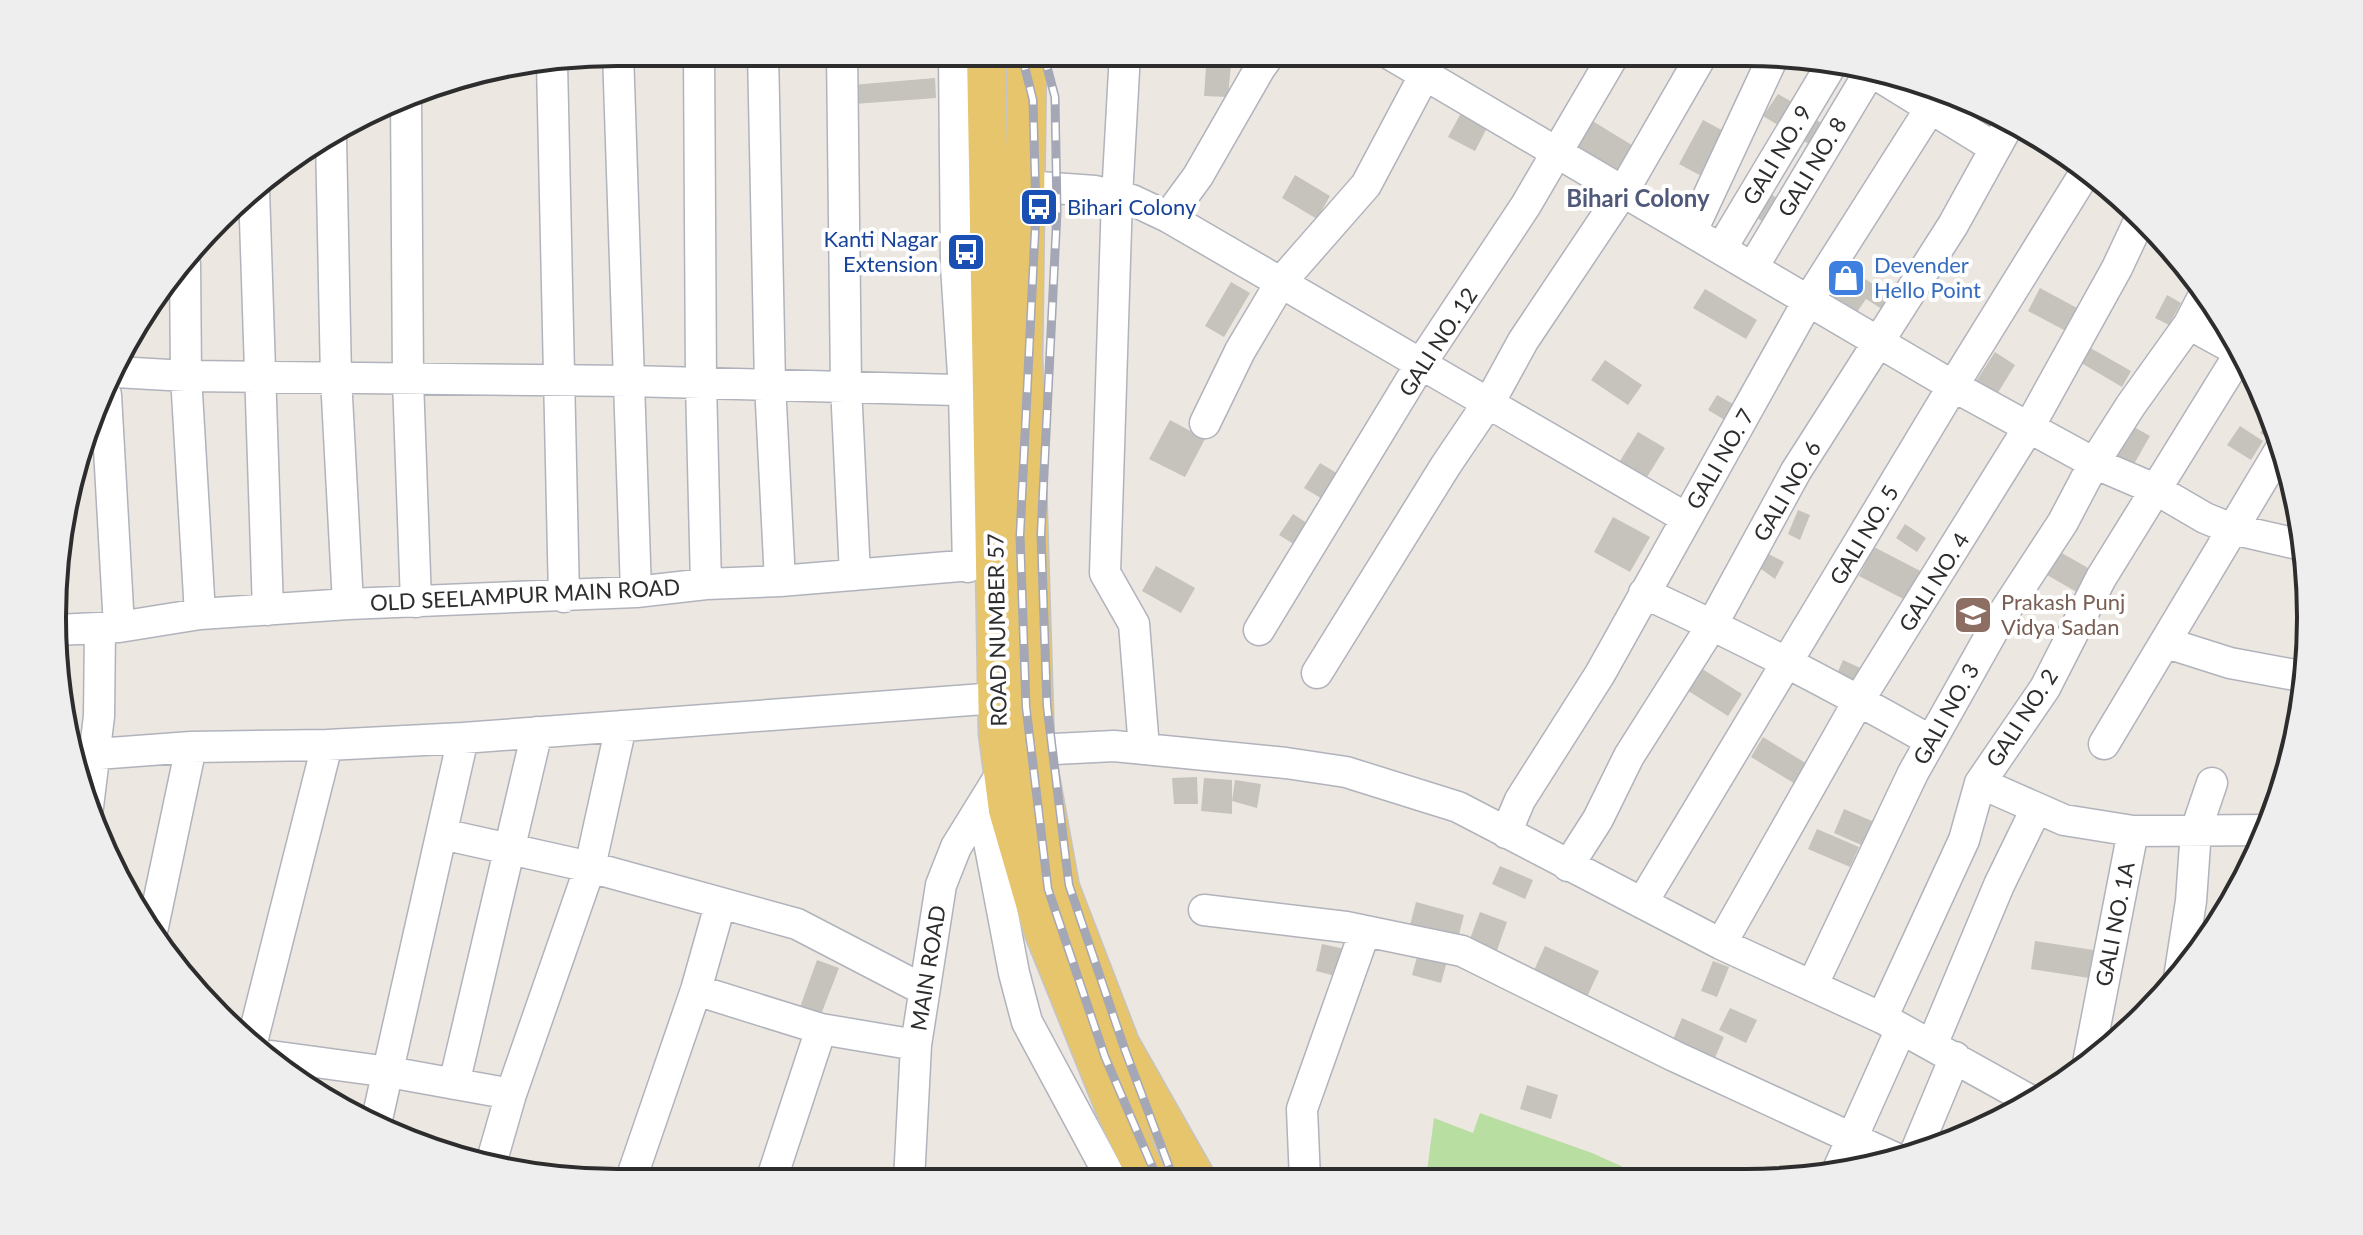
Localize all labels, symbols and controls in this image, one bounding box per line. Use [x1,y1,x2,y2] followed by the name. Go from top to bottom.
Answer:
[1736,100,1817,209] street label: GALI NO. 9
[1771,112,1852,221] street label: GALI NO. 8
[1566,183,1710,212] district label: Bihari Colony
[1018,186,1060,228] bus stop icon: Bihari Colony
[1067,193,1197,220] place label: Bihari Colony
[823,225,938,277] place label: Kanti Nagar Extension
[945,231,987,273] bus stop icon: Kanti Nagar Extension
[1874,251,1981,303] place label: Devender Hello Point
[1825,257,1867,299] shop icon: Devender Hello Point
[1392,282,1483,401] street label: GALI NO. 12
[1680,404,1759,514] street label: GALI NO. 7
[1747,436,1826,546] street label: GALI NO. 6
[1823,480,1904,589] street label: GALI NO. 5
[1893,527,1975,636] street label: GALI NO. 4
[981,533,1012,727] street label: ROAD NUMBER 57
[369,573,681,616] street label: OLD SEELAMPUR MAIN ROAD
[2001,588,2125,640] place label: Prakash Punj Vidya Sadan
[1952,594,1994,636] school or university icon: Prakash Punj Vidya Sadan
[1907,658,1984,769] street label: GALI NO. 3
[1980,664,2063,772] street label: GALI NO. 2
[2089,859,2140,988] street label: GALI NO. 1A
[904,903,951,1032] street label: MAIN ROAD

